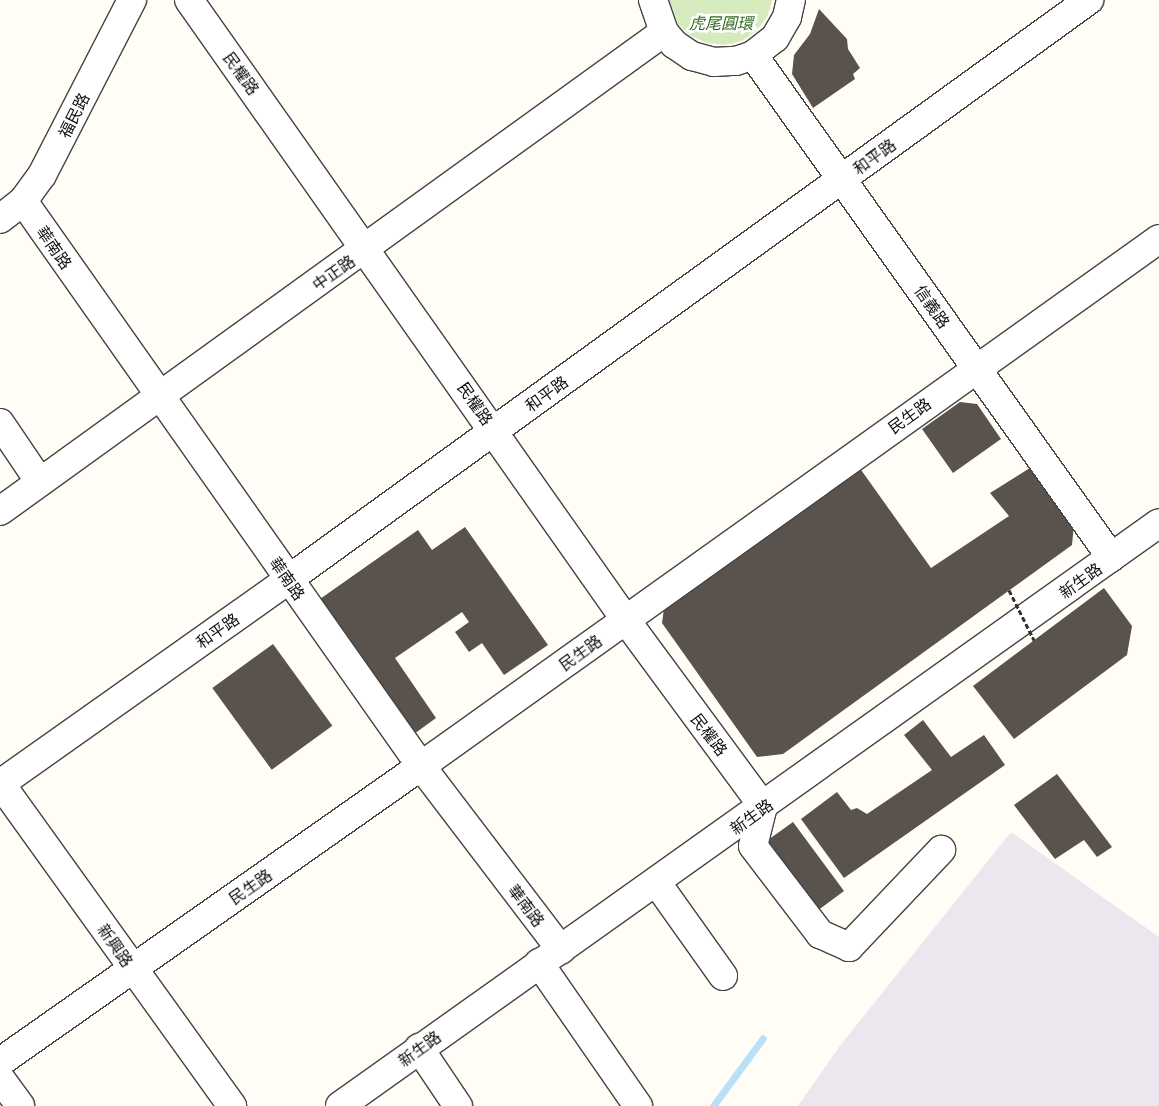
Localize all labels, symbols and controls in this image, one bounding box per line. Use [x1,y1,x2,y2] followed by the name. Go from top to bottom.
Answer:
[689,12,753,32] park label: 虎尾圓環
[220,48,264,98] street label: 民權路
[54,89,92,141] street label: 福民路
[849,134,899,178] street label: 和平路
[33,222,77,272] street label: 華南路
[308,250,358,294] street label: 中正路
[911,281,955,331] street label: 信義路
[521,371,571,415] street label: 和平路
[454,378,498,428] street label: 民權路
[884,393,934,437] street label: 民生路
[266,553,310,603] street label: 華南路
[1055,558,1105,602] street label: 新生路
[192,608,242,652] street label: 和平路
[555,630,605,674] street label: 民生路
[688,709,732,759] street label: 民權路
[726,794,776,838] street label: 新生路
[225,864,275,908] street label: 民生路
[505,880,549,930] street label: 華南路
[94,920,138,970] street label: 新興路
[394,1026,444,1070] street label: 新生路

